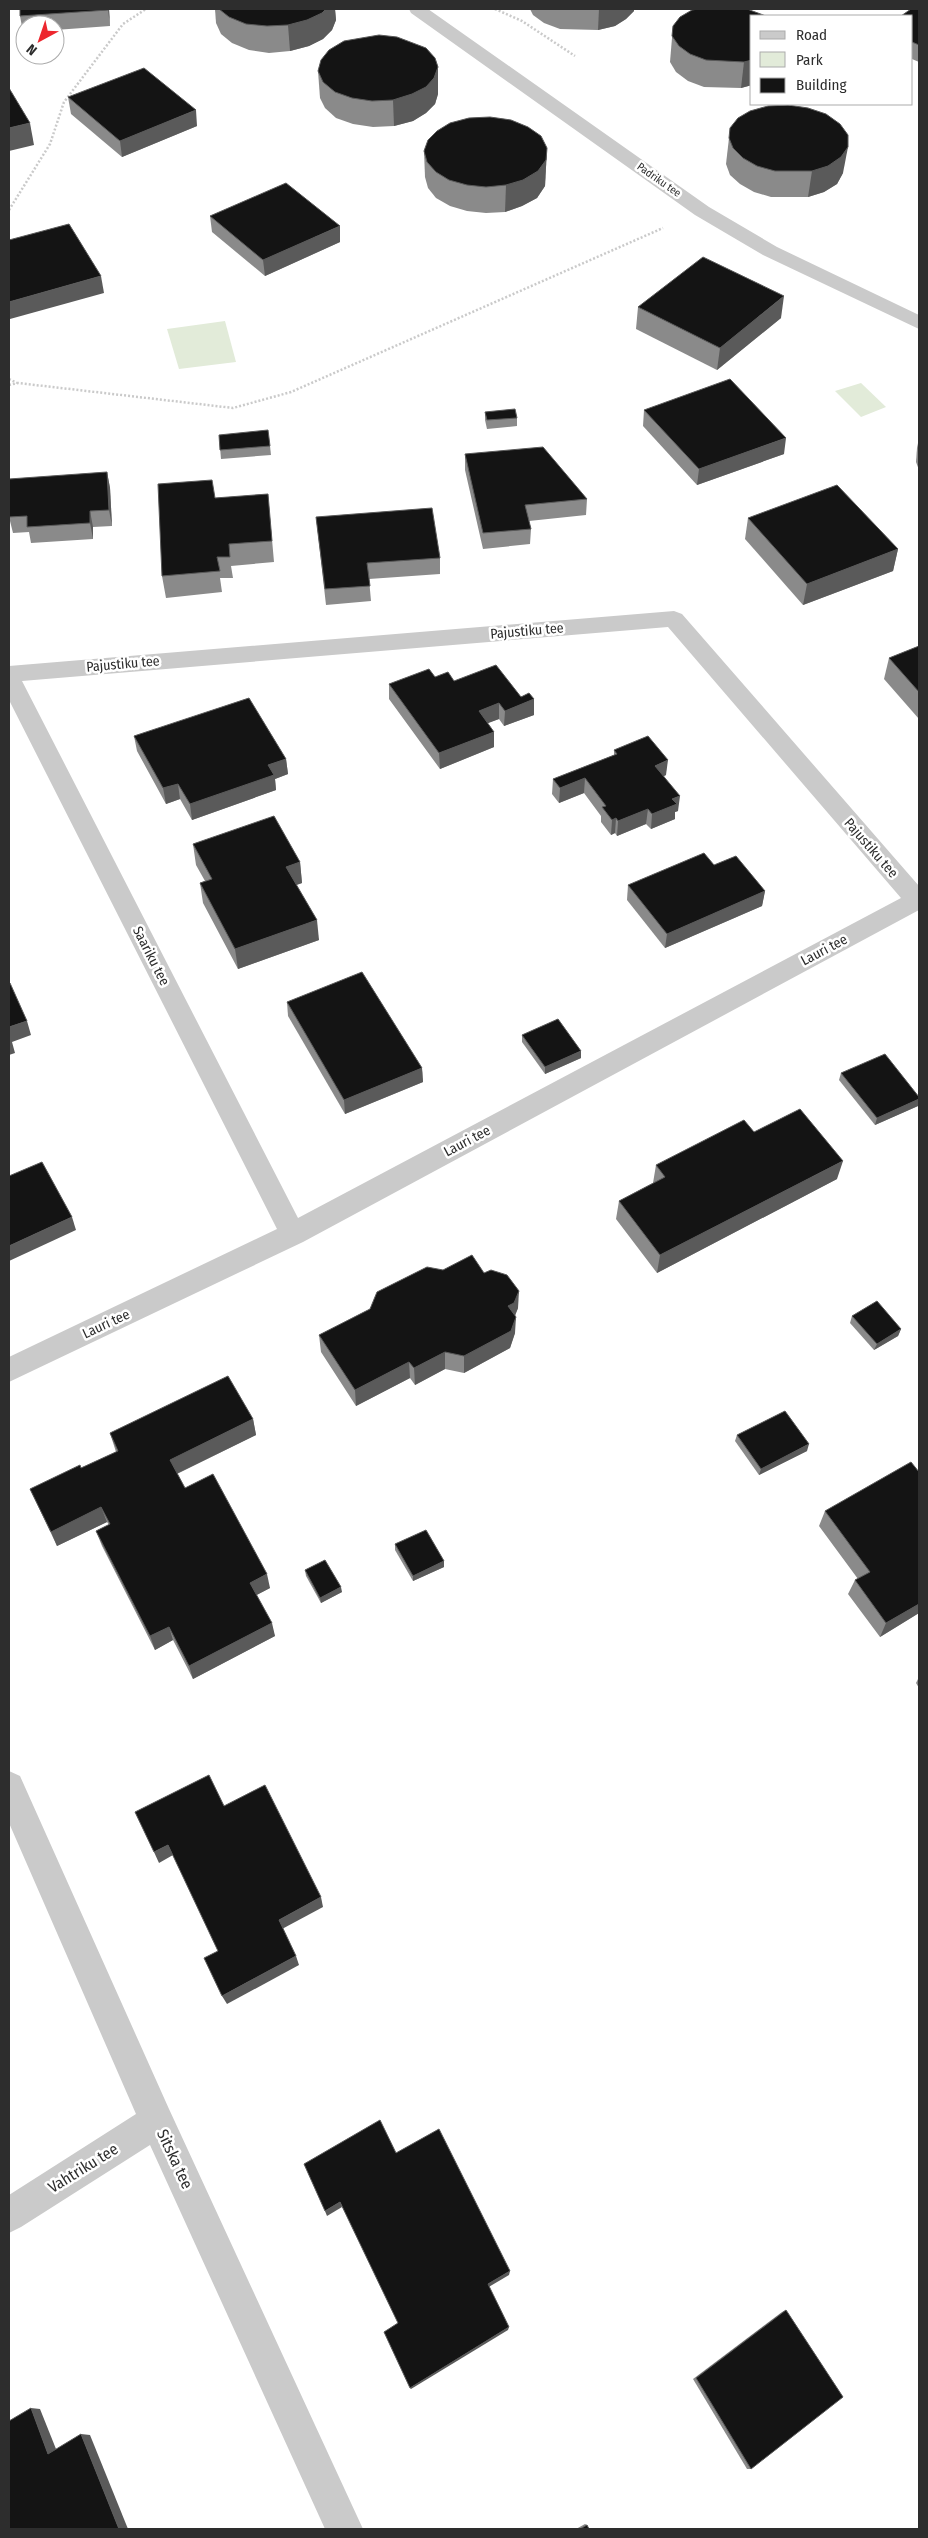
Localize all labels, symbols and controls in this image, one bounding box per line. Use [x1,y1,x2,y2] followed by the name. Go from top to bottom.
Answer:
[15,15,65,65] north arrow
[750,15,913,105] legend
[796,26,827,44] text: Road
[23,40,41,59] text: N
[796,51,823,69] text: Park
[796,76,847,94] text: Building
[634,160,684,200] street label: Padriku tee
[490,619,564,643] street label: Pajustiku tee
[86,652,160,676] street label: Pajustiku tee
[840,815,902,881] street label: Pajustiku tee
[129,924,173,989] street label: Saariku tee
[798,931,850,969] street label: Lauri tee
[441,1122,493,1160] street label: Lauri tee
[80,1306,132,1342] street label: Lauri tee
[153,2126,197,2192] street label: Sitska tee
[45,2139,122,2197] street label: Vahtriku tee

